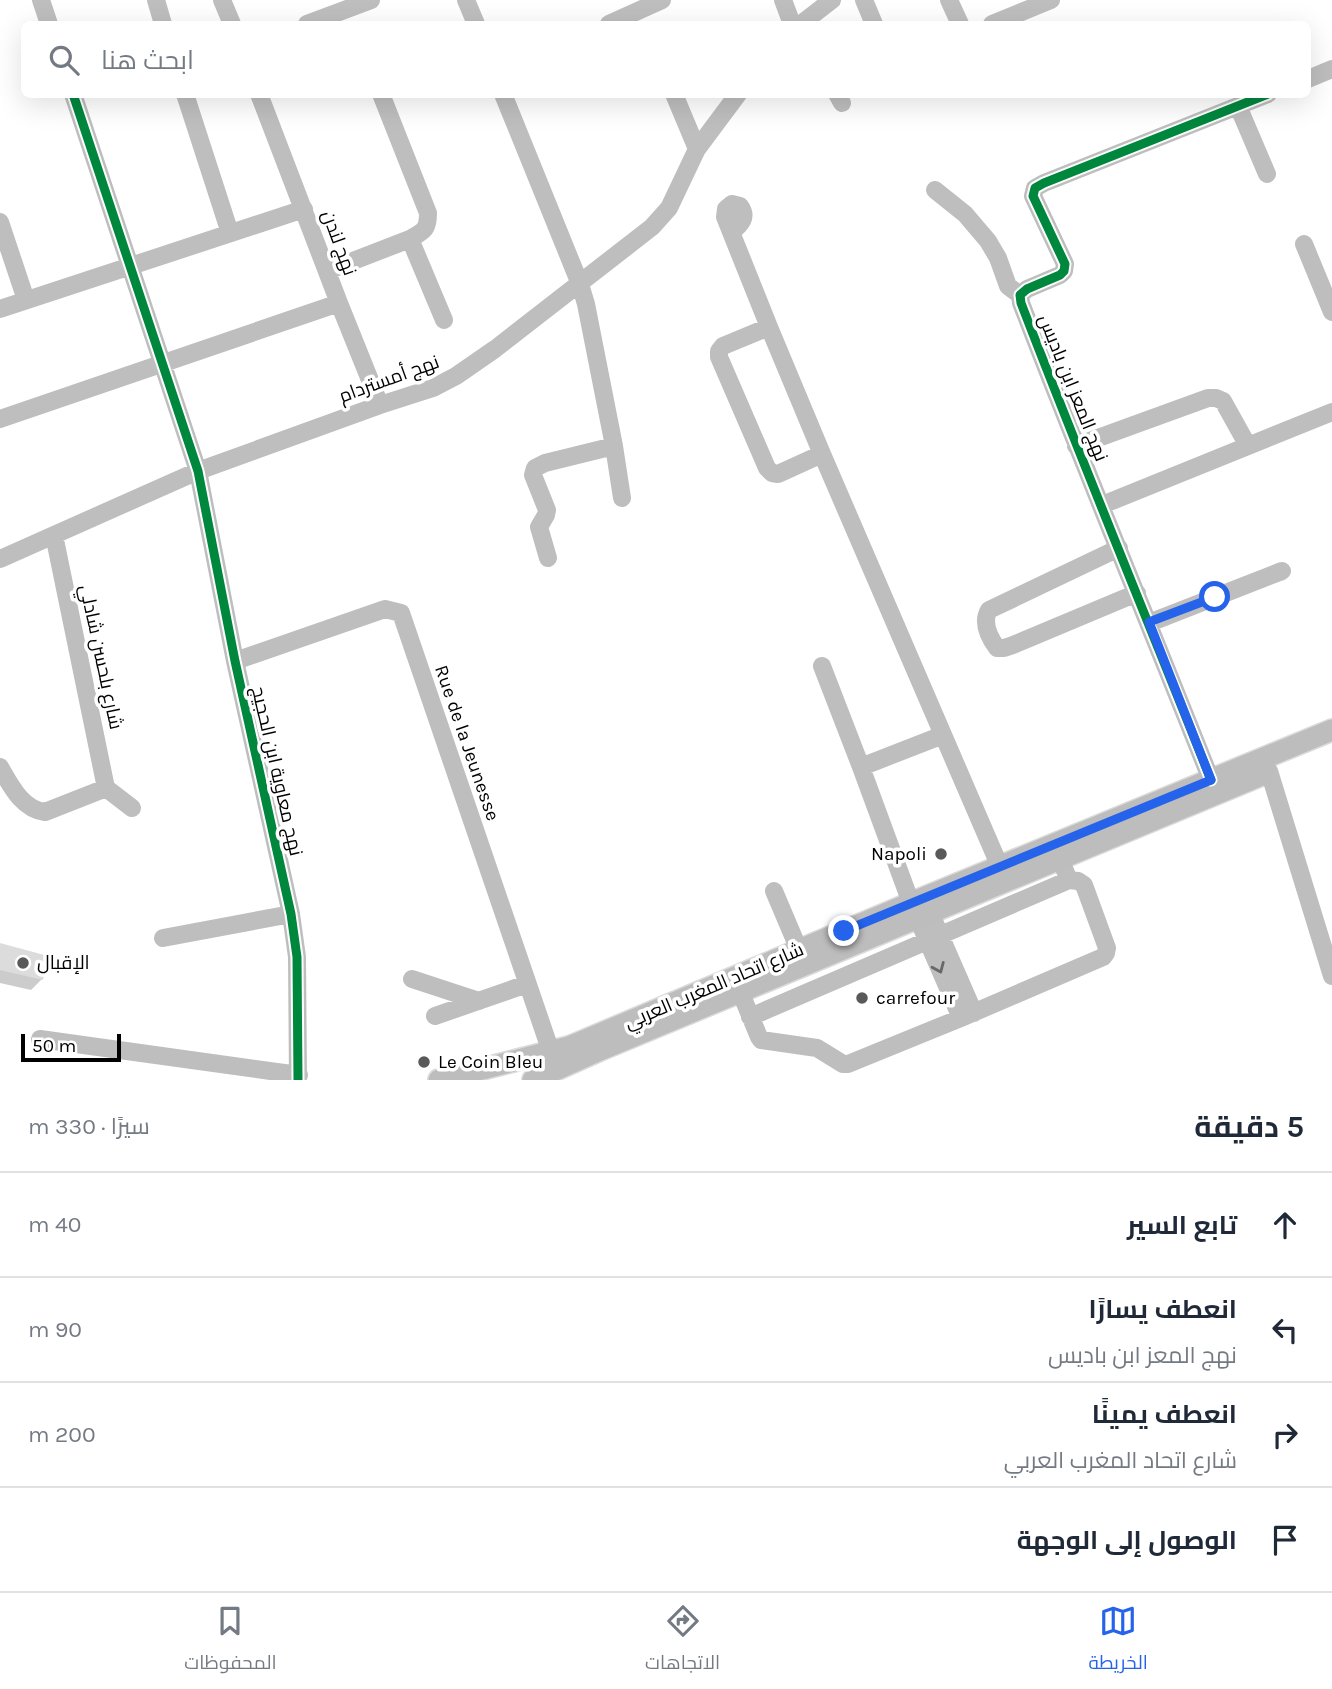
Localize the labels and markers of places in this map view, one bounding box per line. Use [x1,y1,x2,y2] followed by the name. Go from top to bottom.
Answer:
[871,843,927,865] place label: Napoli
[933,846,949,862] marker: Napoli
[37,952,90,974] place label: الإقبال
[15,955,31,971] marker: الإقبال
[876,987,955,1009] place label: carrefour
[854,990,870,1006] marker: carrefour
[438,1051,543,1073] place label: Le Coin Bleu
[416,1054,432,1070] marker: Le Coin Bleu

